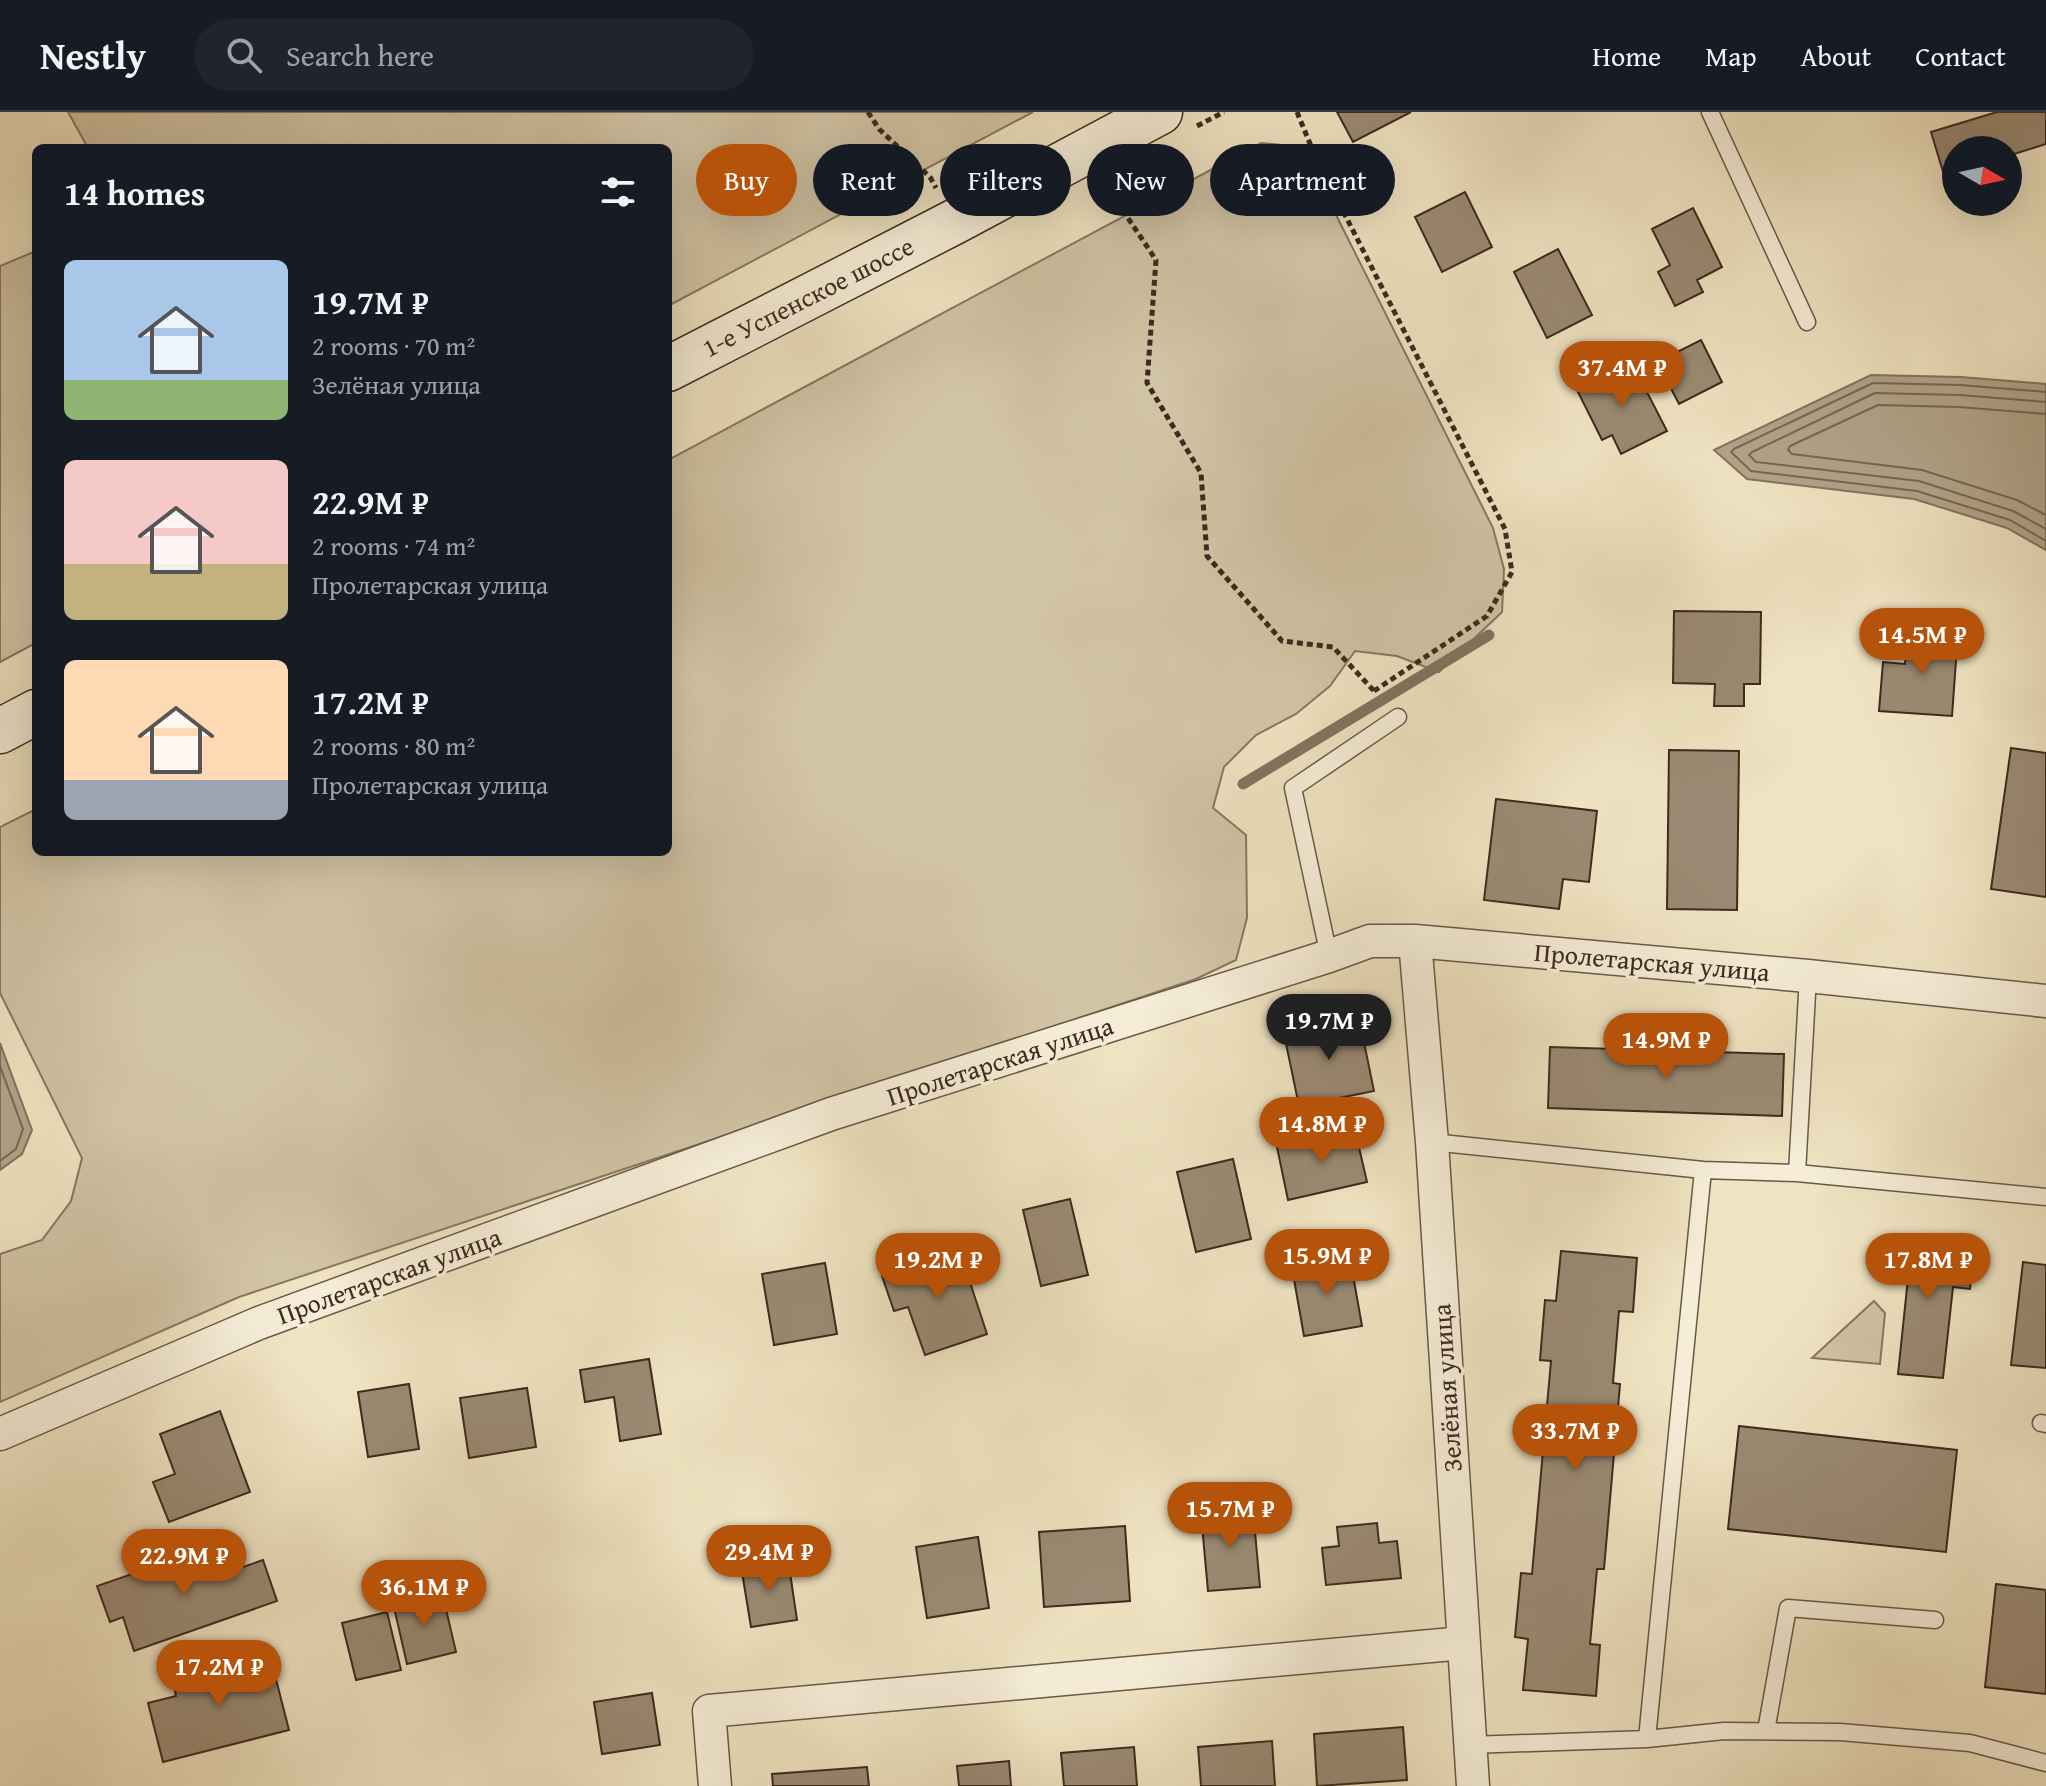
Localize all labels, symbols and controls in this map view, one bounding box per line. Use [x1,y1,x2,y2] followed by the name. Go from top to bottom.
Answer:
[194,19,754,91] search box
[40,27,146,83] text: Nestly
[222,33,266,77] icon: search
[286,33,434,77] text: Search here
[1592,35,1661,76] text: Home
[1705,35,1757,76] text: Map
[1801,35,1871,76] text: About
[1915,35,2006,76] text: Contact
[1942,136,2022,216] north arrow
[1942,136,2022,216] map controls
[696,144,797,216] chip: Buy
[813,144,924,216] chip: Rent
[940,144,1071,216] chip: Filters
[1087,144,1194,216] chip: New
[1210,144,1395,216] chip: Apartment
[64,168,205,217] text: 14 homes
[596,170,640,214] icon: filters
[695,226,921,367] street label: 1-е Успенское шоссе
[312,277,429,326] text: 19.7M ₽
[128,292,224,388] icon: home
[312,326,475,365] text: 2 rooms · 70 m²
[1548,341,1696,409] pin: 37.4M ₽
[1577,347,1667,386] text: 37.4M ₽
[312,365,481,404] text: Зелёная улица
[312,477,429,526] text: 22.9M ₽
[128,492,224,588] icon: home
[312,526,475,565] text: 2 rooms · 74 m²
[312,565,548,604] text: Пролетарская улица
[1848,608,1996,676] pin: 14.5M ₽
[1877,614,1967,653] text: 14.5M ₽
[312,677,429,726] text: 17.2M ₽
[128,692,224,788] icon: home
[312,726,475,765] text: 2 rooms · 80 m²
[312,765,548,804] text: Пролетарская улица
[1533,932,1772,991] street label: Пролетарская улица
[1255,994,1403,1062] pin: 19.7M ₽
[1284,1000,1374,1039] text: 19.7M ₽
[882,1005,1119,1116] street label: Пролетарская улица
[1592,1013,1740,1081] pin: 14.9M ₽
[1621,1019,1711,1058] text: 14.9M ₽
[1248,1097,1396,1165] pin: 14.8M ₽
[1277,1103,1367,1142] text: 14.8M ₽
[271,1217,507,1334] street label: Пролетарская улица
[1253,1229,1401,1297] pin: 15.9M ₽
[864,1233,1012,1301] pin: 19.2M ₽
[1854,1233,2002,1301] pin: 17.8M ₽
[1282,1235,1372,1274] text: 15.9M ₽
[893,1239,983,1278] text: 19.2M ₽
[1883,1239,1973,1278] text: 17.8M ₽
[1421,1302,1472,1474] street label: Зелёная улица
[1501,1404,1649,1472] pin: 33.7M ₽
[1530,1410,1620,1449] text: 33.7M ₽
[1156,1482,1304,1550] pin: 15.7M ₽
[1185,1488,1275,1527] text: 15.7M ₽
[695,1525,843,1593] pin: 29.4M ₽
[110,1529,258,1597] pin: 22.9M ₽
[724,1531,814,1570] text: 29.4M ₽
[139,1535,229,1574] text: 22.9M ₽
[350,1560,498,1628] pin: 36.1M ₽
[379,1566,469,1605] text: 36.1M ₽
[145,1640,293,1708] pin: 17.2M ₽
[174,1646,264,1685] text: 17.2M ₽

